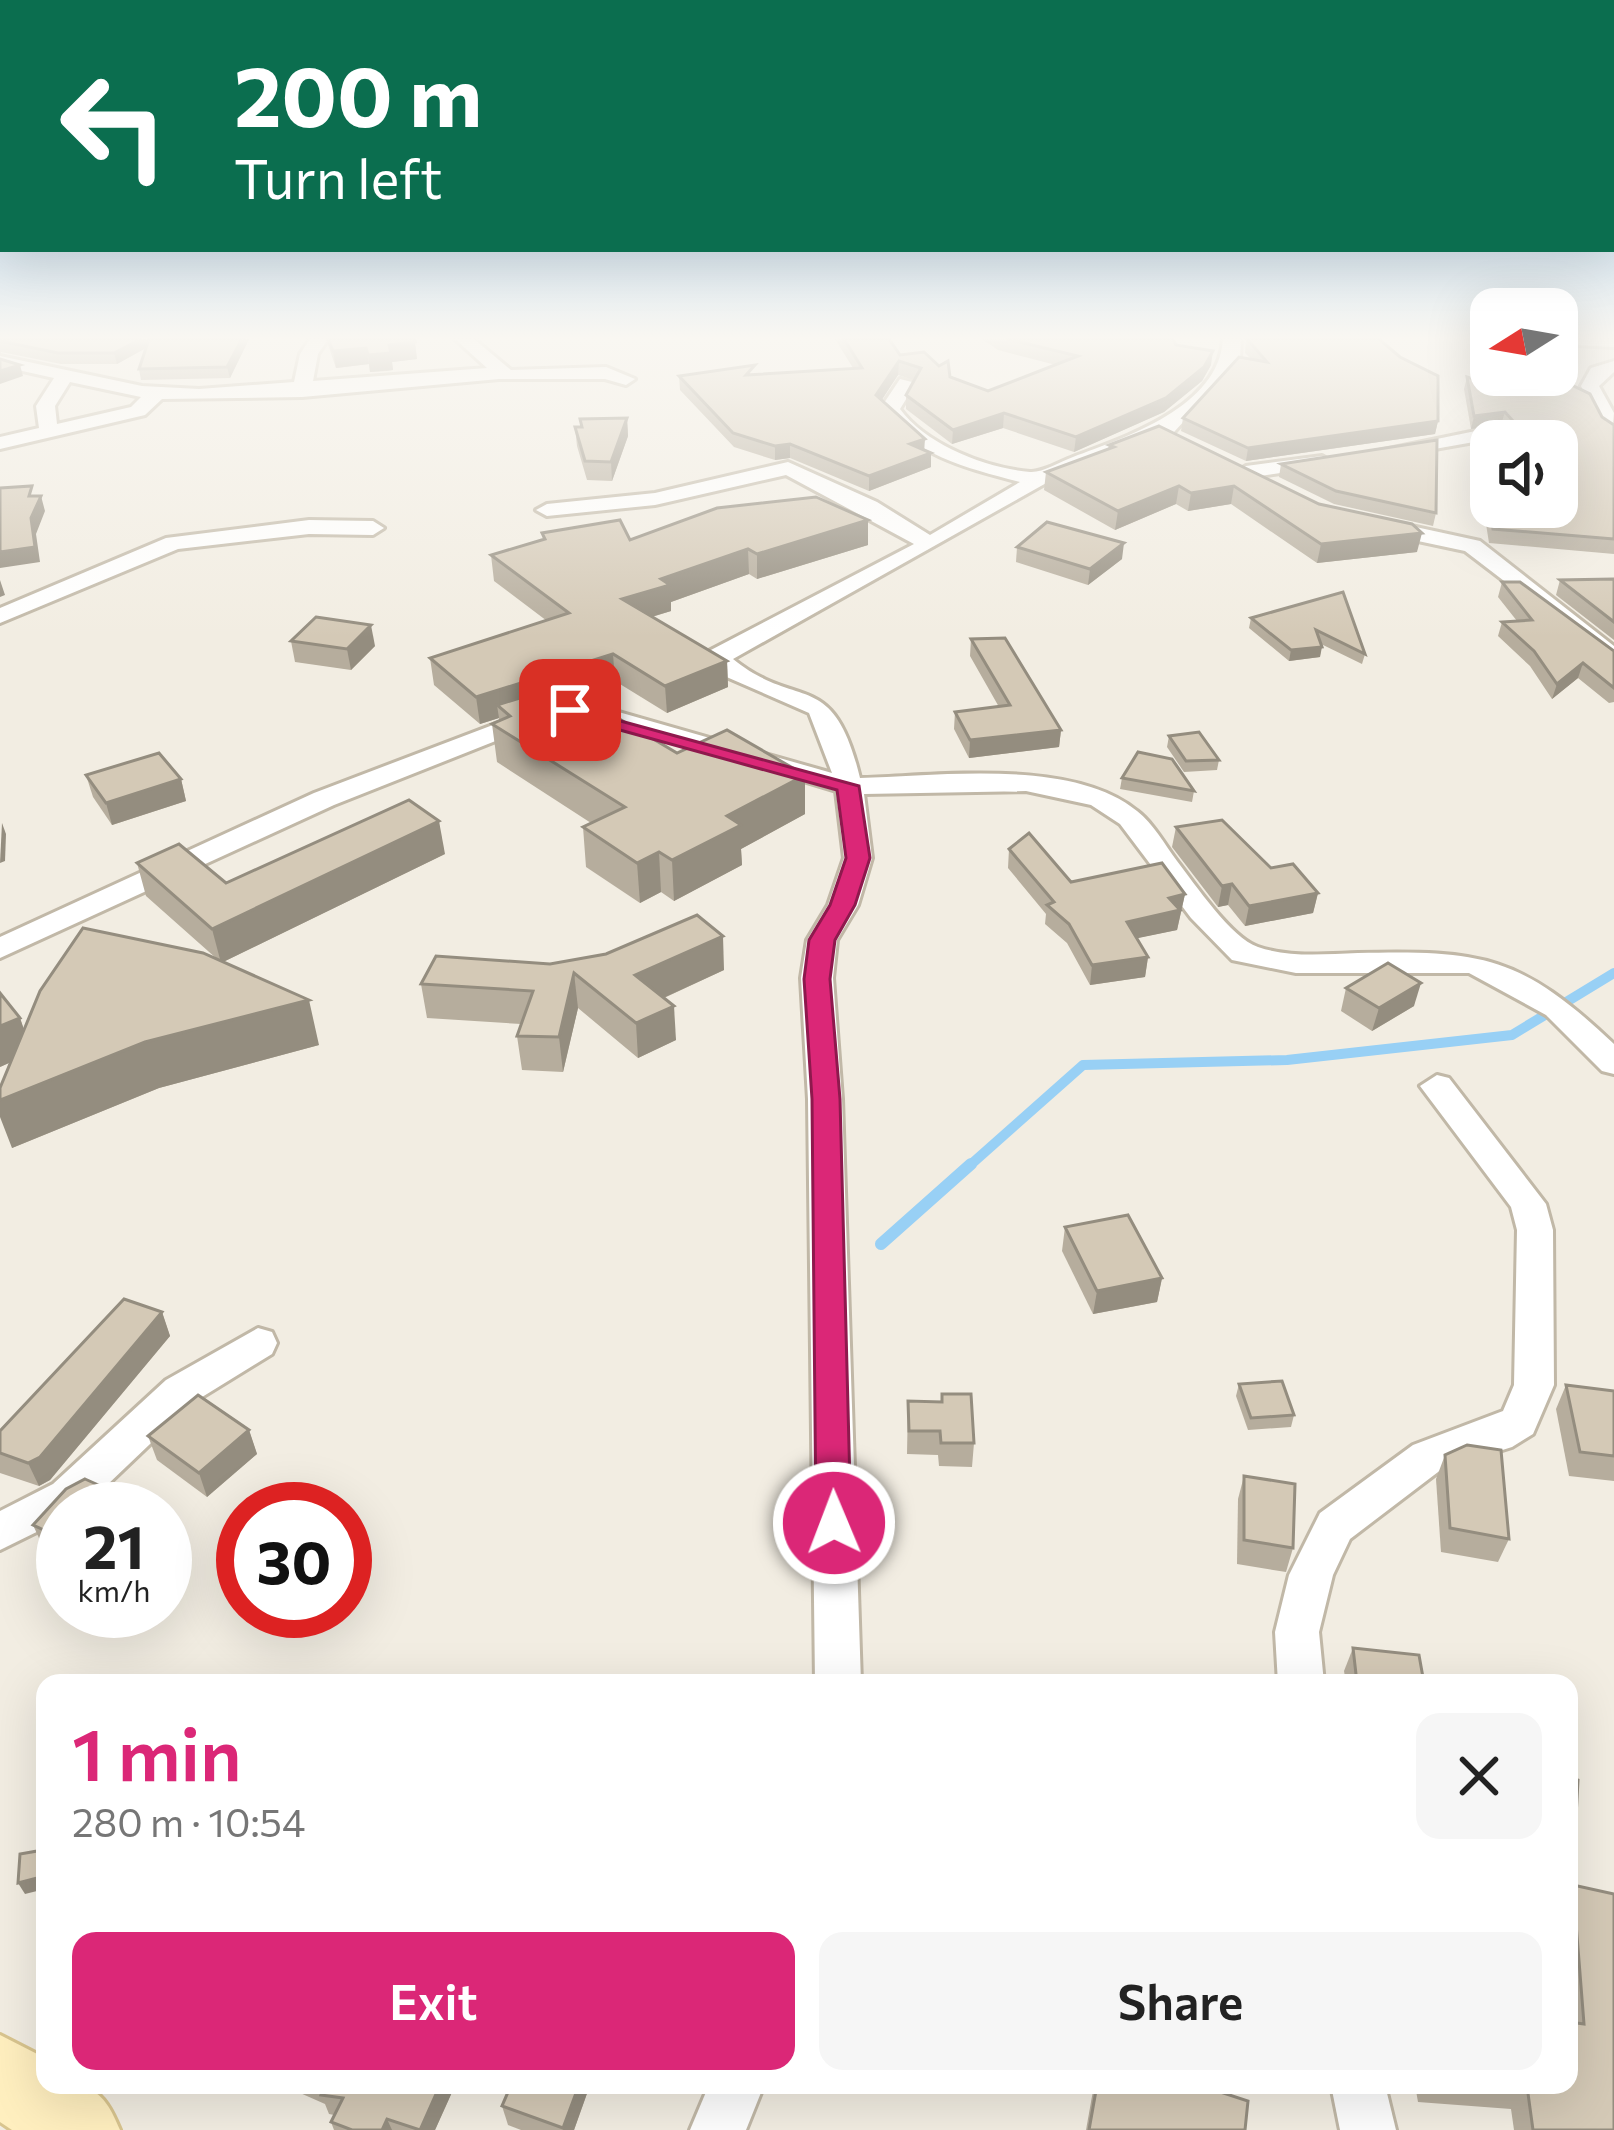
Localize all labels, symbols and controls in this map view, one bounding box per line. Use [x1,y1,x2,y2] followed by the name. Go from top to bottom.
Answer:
[234,42,482,144] text: 200 m
[36,48,192,204] icon: left
[234,144,442,210] text: Turn left
[1470,288,1578,396] north arrow
[1470,288,1578,528] map controls
[1470,420,1578,528] button: sound
[519,659,621,761] pin
[537,677,603,743] icon: arrive
[771,1460,897,1586] position arrow
[216,1482,372,1638] speed limit sign: 30
[83,1508,145,1581] text: 21
[78,1571,150,1608] text: km/h
[72,1708,242,1796] text: 1 min
[1416,1713,1542,1839] button: close
[72,1797,305,1845] text: 280 m · 10:54
[72,1932,795,2070] button: Exit
[819,1932,1542,2070] button: Share

